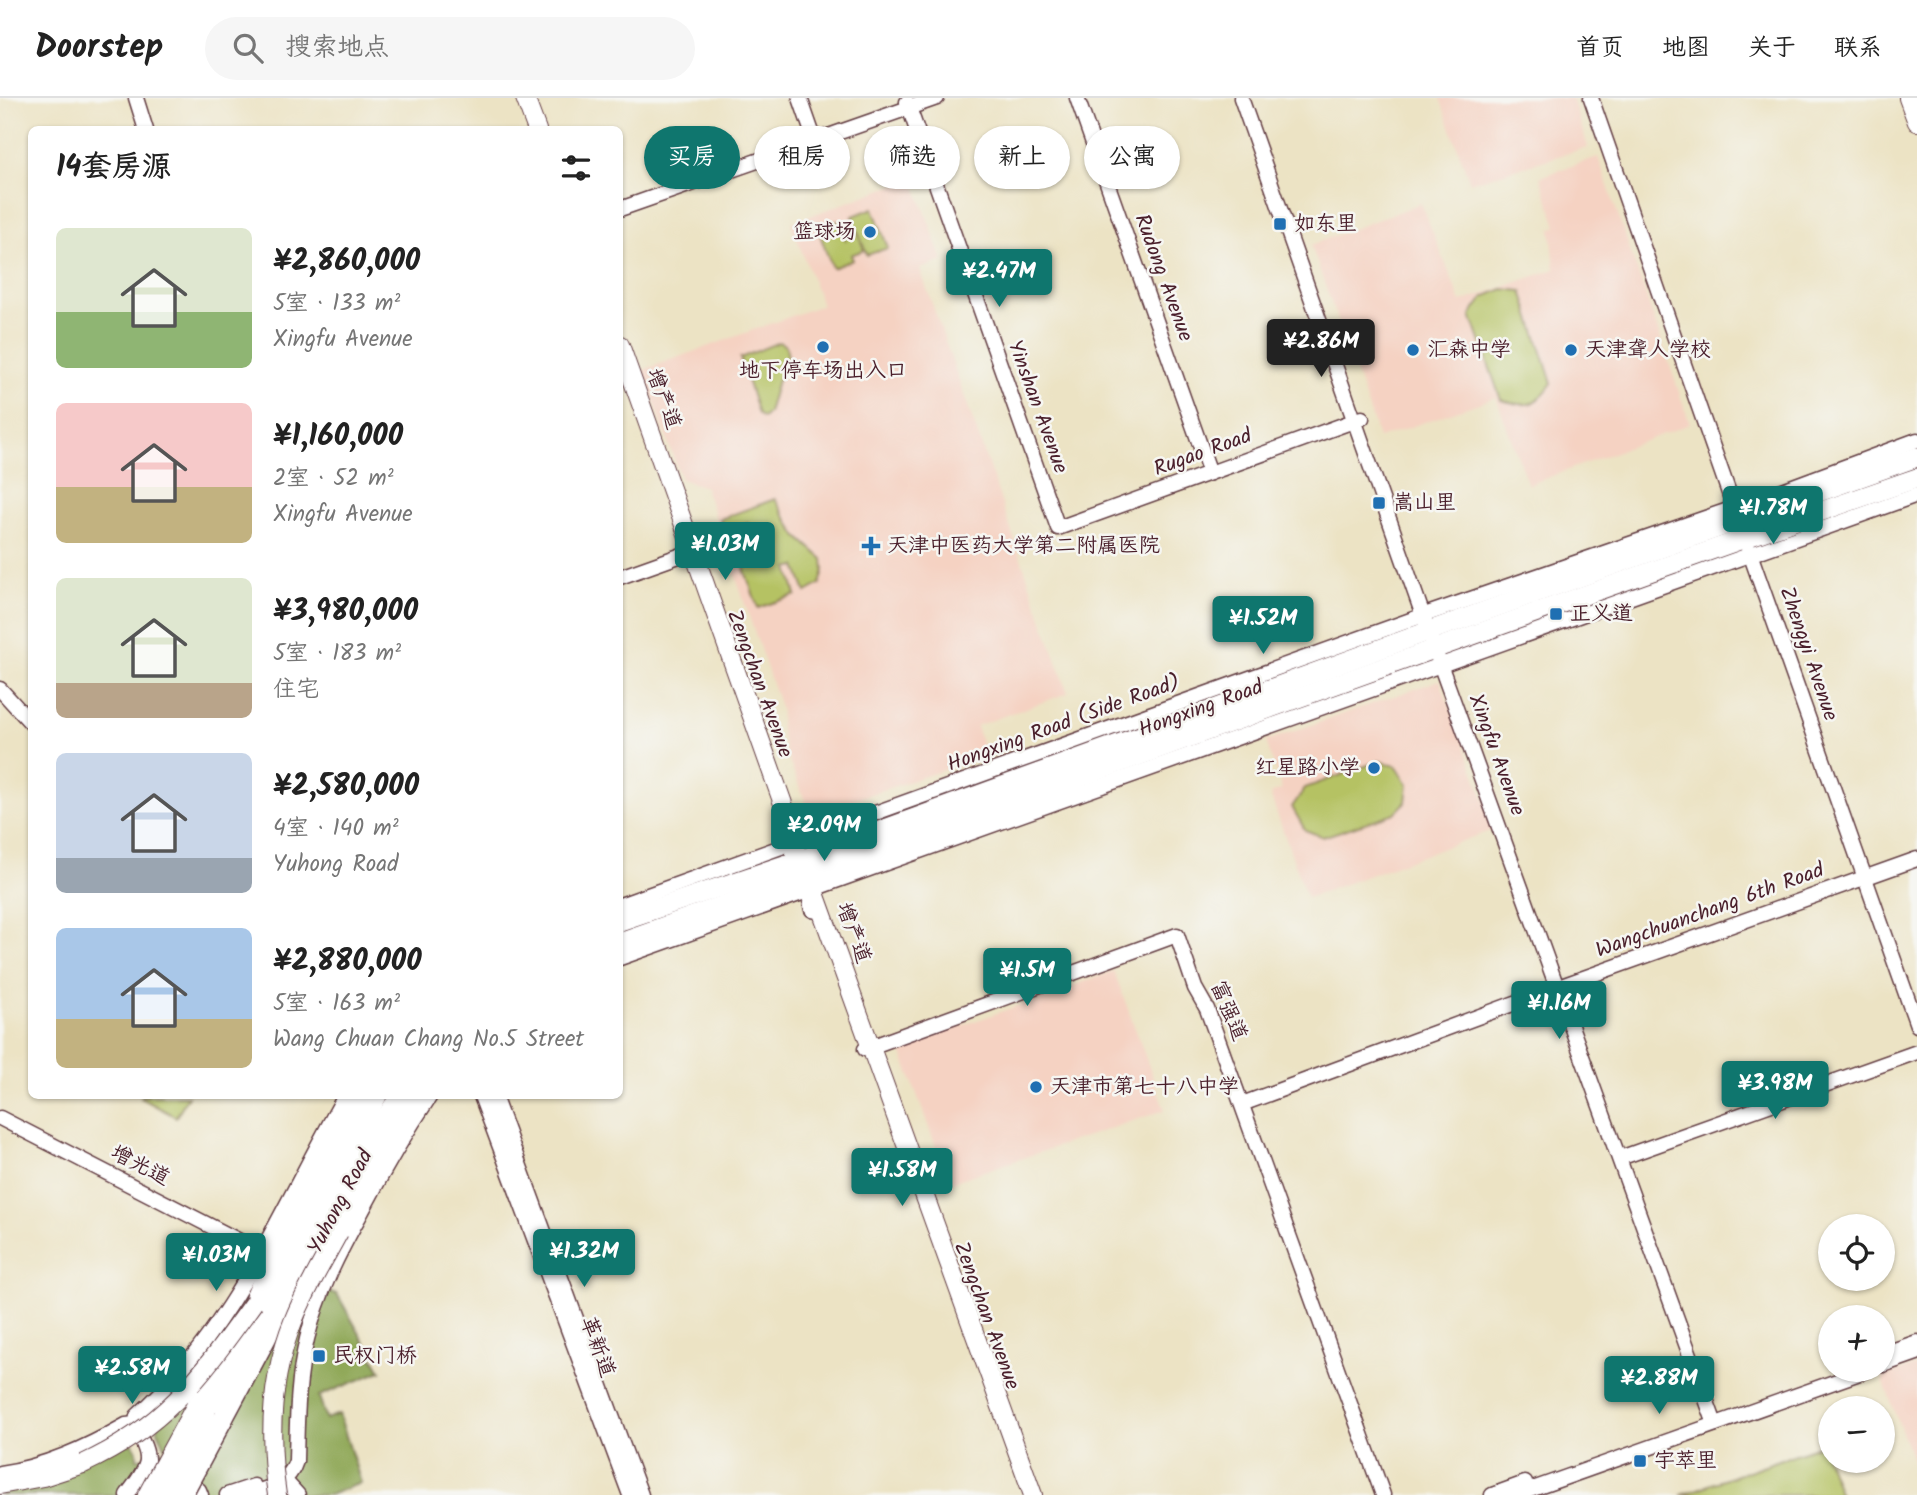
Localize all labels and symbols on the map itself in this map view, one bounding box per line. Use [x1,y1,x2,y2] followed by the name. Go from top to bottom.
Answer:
[1294,208,1357,241] place label: 如东里
[1125,210,1202,347] street label: Rudong Avenue
[793,216,856,249] place label: 篮球场
[1272,216,1288,232] marker: 如东里
[862,224,878,240] marker: 篮球场
[942,250,1056,309] pin: ¥2.47M
[1264,320,1378,379] pin: ¥2.86M
[1427,334,1511,367] place label: 汇森中学
[1585,334,1711,367] place label: 天津聋人学校
[998,336,1077,479] street label: Yinshan Avenue
[815,339,831,355] marker: 地下停车场出入口
[1405,342,1421,358] marker: 汇森中学
[1563,342,1579,358] marker: 天津聋人学校
[739,355,907,388] place label: 地下停车场出入口
[637,364,689,434] street label: 增产道
[1149,420,1257,486] street label: Rugao Road
[1716,486,1830,546] pin: ¥1.78M
[1393,487,1456,520] place label: 嵩山里
[1371,495,1387,511] marker: 嵩山里
[668,522,782,582] pin: ¥1.03M
[887,530,1160,563] place label: 天津中医药大学第二附属医院
[861,536,881,556] marker: 天津中医药大学第二附属医院
[1770,582,1847,726] street label: Zhengyi Avenue
[1206,596,1320,656] pin: ¥1.52M
[1570,598,1633,631] place label: 正义道
[717,605,801,763] street label: Zengchan Avenue
[1548,606,1564,622] marker: 正义道
[943,666,1185,782] street label: Hongxing Road (Side Road)
[1134,671,1268,747] street label: Hongxing Road
[1459,689,1533,821] street label: Xingfu Avenue
[1255,752,1360,785] place label: 红星路小学
[1366,760,1382,776] marker: 红星路小学
[767,804,881,863] pin: ¥2.09M
[1591,854,1829,968] street label: Wangchuanchang 6th Road
[827,898,879,968] street label: 增产道
[978,948,1076,1008] pin: ¥1.5M
[1201,976,1255,1046] street label: 富强道
[1502,982,1616,1041] pin: ¥1.16M
[1718,1062,1832,1121] pin: ¥3.98M
[1050,1071,1239,1104] place label: 天津市第七十八中学
[1028,1079,1044,1095] marker: 天津市第七十八中学
[104,1137,176,1195] street label: 增光道
[300,1143,383,1260] street label: Yuhong Road
[845,1148,959,1208] pin: ¥1.58M
[527,1230,641,1289] pin: ¥1.32M
[159,1234,273,1293] pin: ¥1.03M
[944,1237,1028,1395] street label: Zengchan Avenue
[571,1312,623,1382] street label: 革新道
[333,1340,417,1373] place label: 民权门桥
[75,1346,189,1406] pin: ¥2.58M
[311,1348,327,1364] marker: 民权门桥
[1602,1356,1716,1416] pin: ¥2.88M
[1654,1445,1717,1478] place label: 宇萃里
[1632,1453,1648,1469] marker: 宇萃里

